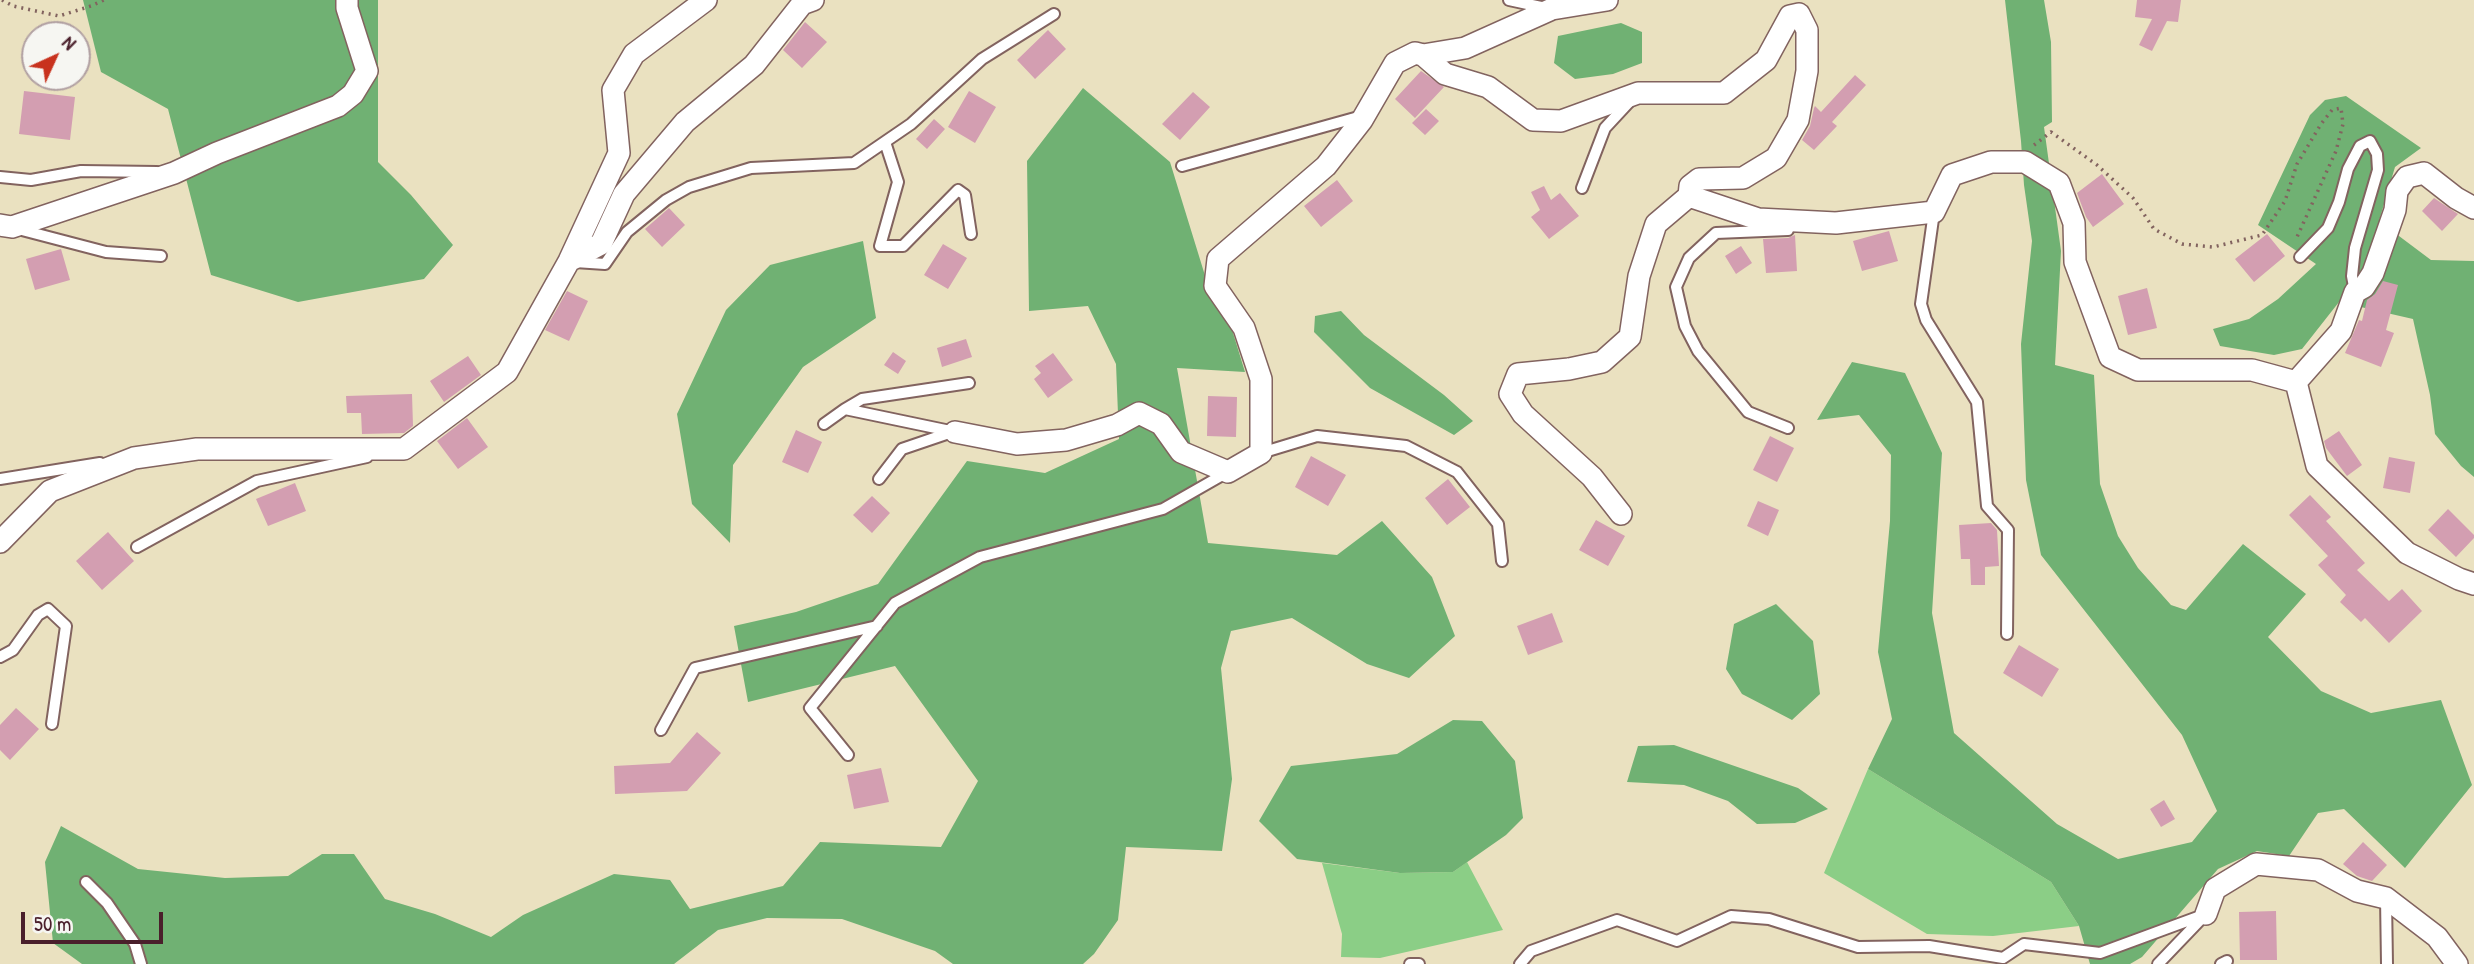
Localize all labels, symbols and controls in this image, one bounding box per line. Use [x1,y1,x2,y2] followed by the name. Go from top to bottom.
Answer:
[21,21,91,91] north arrow
[57,30,82,55] text: N
[24,898,166,942] scale bar
[34,909,71,938] text: 50 m

